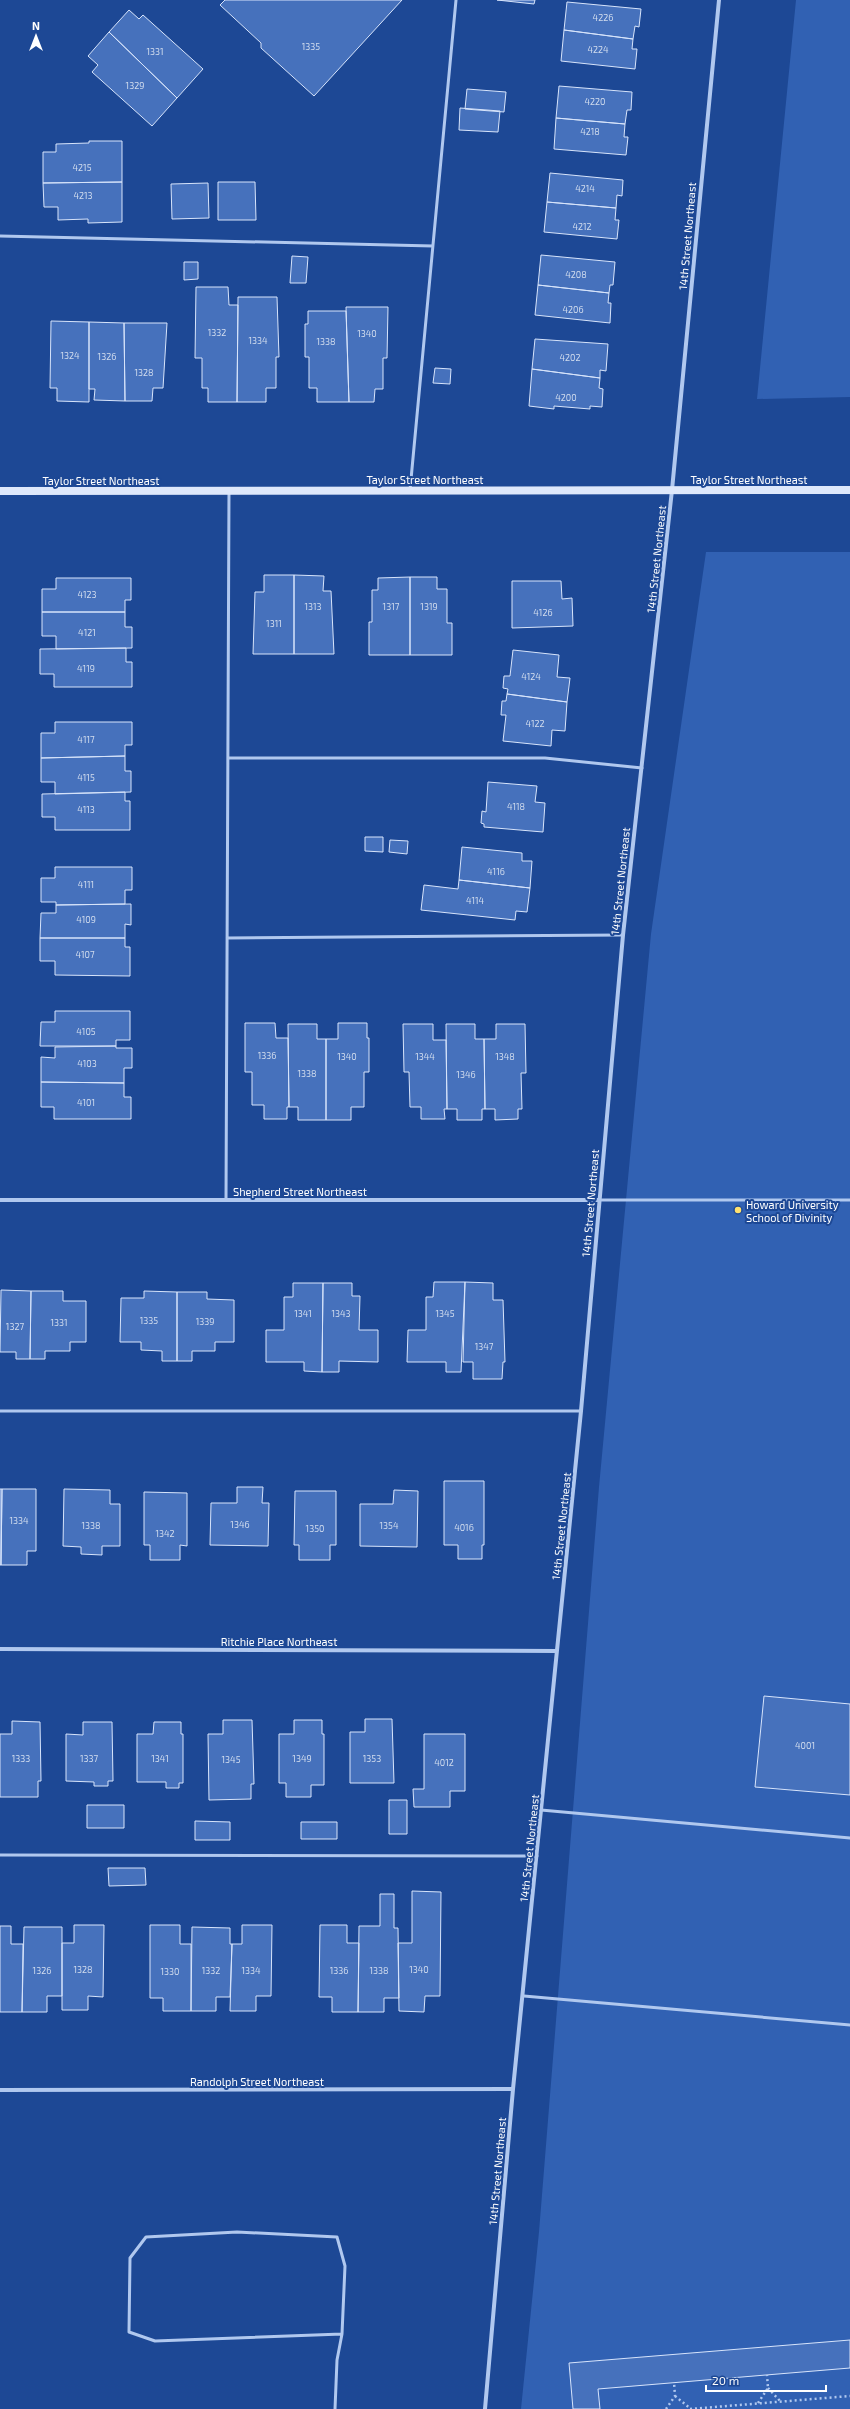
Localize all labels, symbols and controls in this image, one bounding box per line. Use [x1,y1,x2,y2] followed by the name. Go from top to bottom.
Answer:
[593,12,613,23] house number: 4226
[16,16,56,56] north arrow
[32,19,40,32] text: N
[302,41,320,52] house number: 1335
[587,44,609,55] house number: 4224
[146,46,164,57] house number: 1331
[126,80,144,91] house number: 1329
[584,96,606,107] house number: 4220
[580,126,600,137] house number: 4218
[73,162,92,173] house number: 4215
[676,182,698,290] street label: 14th Street Northeast
[575,183,595,194] house number: 4214
[73,190,93,201] house number: 4213
[572,221,592,232] house number: 4212
[565,269,587,280] house number: 4208
[562,304,584,315] house number: 4206
[208,327,226,338] house number: 1332
[357,328,377,339] house number: 1340
[248,335,268,346] house number: 1334
[316,336,336,347] house number: 1338
[60,350,80,361] house number: 1324
[98,351,116,362] house number: 1326
[559,352,581,363] house number: 4202
[134,367,154,378] house number: 1328
[555,392,577,403] house number: 4200
[366,473,484,486] street label: Taylor Street Northeast
[690,473,808,486] street label: Taylor Street Northeast
[42,474,160,487] street label: Taylor Street Northeast
[644,505,668,613] street label: 14th Street Northeast
[77,589,97,600] house number: 4123
[304,601,322,612] house number: 1313
[383,601,400,612] house number: 1317
[420,601,438,612] house number: 1319
[533,607,553,618] house number: 4126
[266,618,282,629] house number: 1311
[78,627,96,638] house number: 4121
[77,663,95,674] house number: 4119
[521,671,541,682] house number: 4124
[525,718,545,729] house number: 4122
[77,734,95,745] house number: 4117
[77,772,95,783] house number: 4115
[507,801,525,812] house number: 4118
[77,804,95,815] house number: 4113
[608,827,632,935] street label: 14th Street Northeast
[487,866,505,877] house number: 4116
[78,879,94,890] house number: 4111
[466,895,485,906] house number: 4114
[76,914,96,925] house number: 4109
[75,949,95,960] house number: 4107
[76,1026,96,1037] house number: 4105
[258,1050,276,1061] house number: 1336
[337,1051,357,1062] house number: 1340
[415,1051,435,1062] house number: 1344
[495,1051,515,1062] house number: 1348
[77,1058,97,1069] house number: 4103
[297,1068,317,1079] house number: 1338
[456,1069,476,1080] house number: 1346
[77,1097,95,1108] house number: 4101
[579,1149,601,1257] street label: 14th Street Northeast
[233,1185,367,1198] street label: Shepherd Street Northeast
[746,1198,839,1224] place label: Howard University School of Divinity
[733,1205,743,1215] marker: Howard University School of Divinity
[294,1308,312,1319] house number: 1341
[331,1308,351,1319] house number: 1343
[436,1308,455,1319] house number: 1345
[140,1315,158,1326] house number: 1335
[196,1316,214,1327] house number: 1339
[50,1317,68,1328] house number: 1331
[6,1321,25,1332] house number: 1327
[475,1341,494,1352] house number: 1347
[549,1472,573,1580] street label: 14th Street Northeast
[9,1515,29,1526] house number: 1334
[230,1519,250,1530] house number: 1346
[81,1520,101,1531] house number: 1338
[380,1520,399,1531] house number: 1354
[454,1522,474,1533] house number: 4016
[306,1523,324,1534] house number: 1350
[155,1528,175,1539] house number: 1342
[221,1635,337,1648] street label: Ritchie Place Northeast
[795,1740,815,1751] house number: 4001
[12,1753,30,1764] house number: 1333
[80,1753,98,1764] house number: 1337
[151,1753,169,1764] house number: 1341
[292,1753,312,1764] house number: 1349
[363,1753,381,1764] house number: 1353
[222,1754,241,1765] house number: 1345
[434,1757,454,1768] house number: 4012
[517,1794,541,1902] street label: 14th Street Northeast
[73,1964,93,1975] house number: 1328
[409,1964,429,1975] house number: 1340
[33,1965,51,1976] house number: 1326
[202,1965,220,1976] house number: 1332
[241,1965,261,1976] house number: 1334
[330,1965,348,1976] house number: 1336
[369,1965,389,1976] house number: 1338
[160,1966,180,1977] house number: 1330
[190,2075,324,2088] street label: Randolph Street Northeast
[486,2117,508,2225] street label: 14th Street Northeast
[706,2367,826,2393] scale bar
[712,2373,739,2387] text: 20 m

